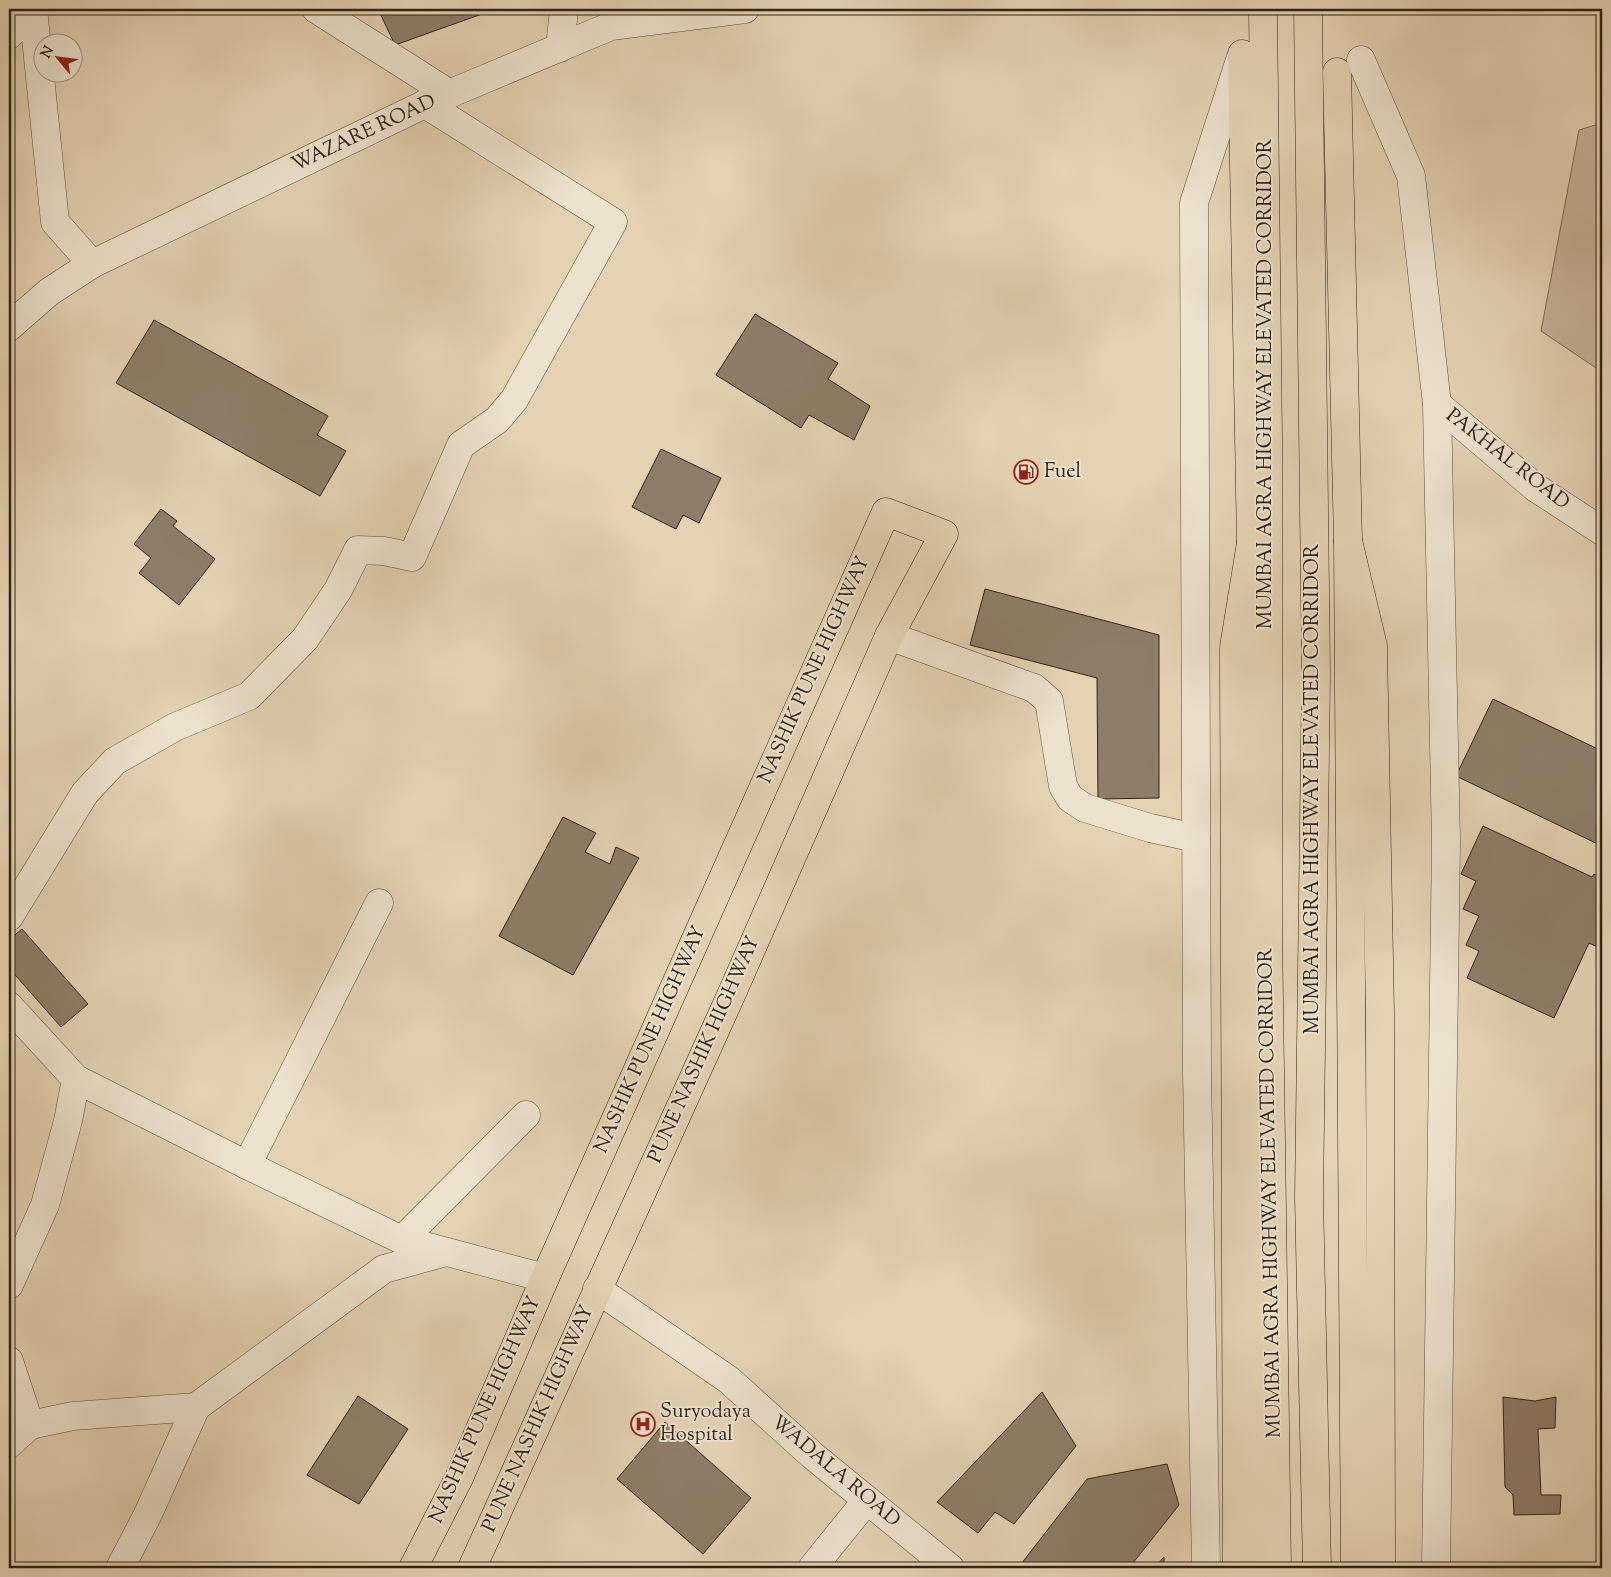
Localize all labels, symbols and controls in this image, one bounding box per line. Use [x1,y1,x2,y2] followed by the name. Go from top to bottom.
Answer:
[32,32,82,82] north arrow
[37,43,60,62] text: N
[287,88,441,180] street label: WAZARE ROAD
[1252,138,1281,629] street label: MUMBAI AGRA HIGHWAY ELEVATED CORRIDOR
[1439,402,1575,518] street label: PAKHAL ROAD
[1044,458,1082,487] place label: Fuel
[1013,459,1039,485] fuel station icon: Fuel
[1299,543,1328,1034] street label: MUMBAI AGRA HIGHWAY ELEVATED CORRIDOR
[752,552,878,788] street label: NASHIK PUNE HIGHWAY
[588,922,714,1158] street label: NASHIK PUNE HIGHWAY
[642,932,768,1168] street label: PUNE NASHIK HIGHWAY
[1252,947,1290,1438] street label: MUMBAI AGRA HIGHWAY ELEVATED CORRIDOR
[423,1292,549,1528] street label: NASHIK PUNE HIGHWAY
[476,1301,602,1537] street label: PUNE NASHIK HIGHWAY
[660,1398,751,1450] place label: Suryodaya Hospital
[764,1409,906,1535] street label: WADALA ROAD
[630,1411,656,1437] hospital icon: Suryodaya Hospital

